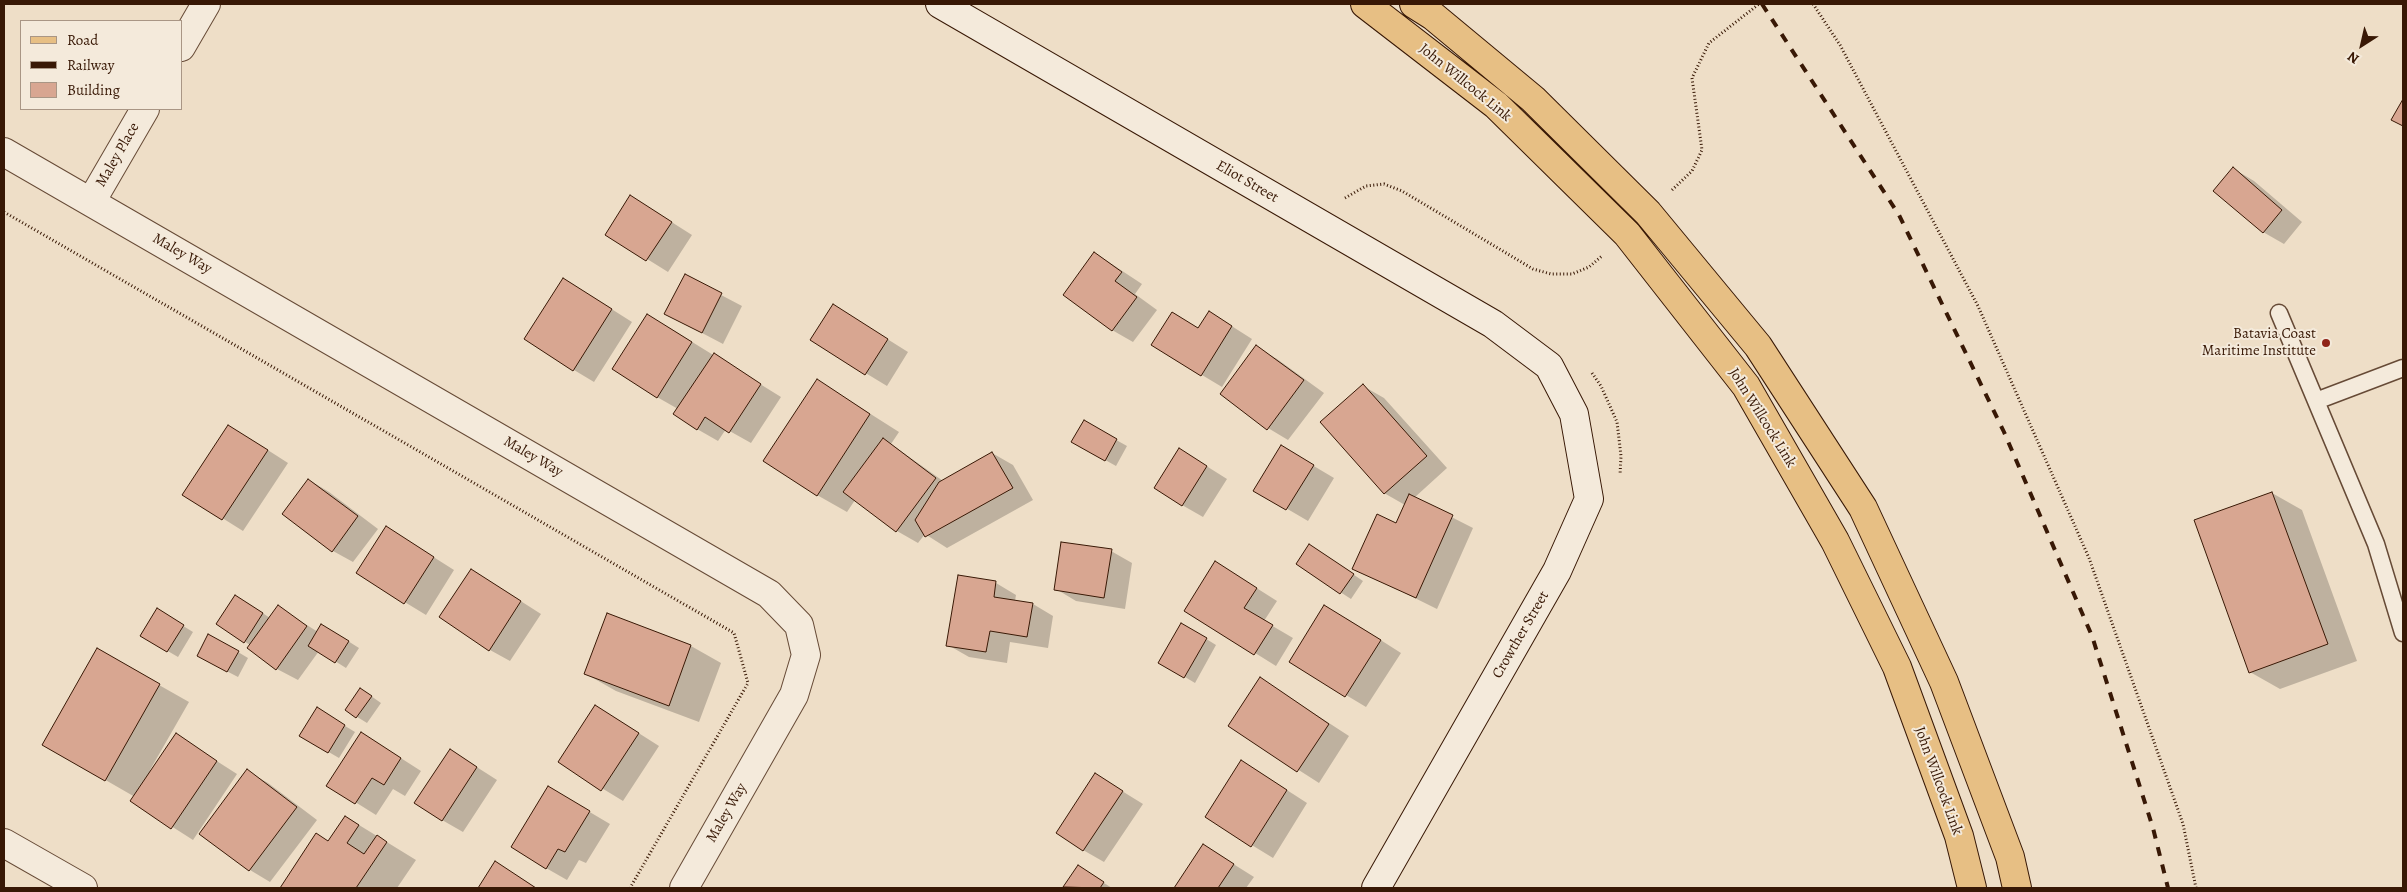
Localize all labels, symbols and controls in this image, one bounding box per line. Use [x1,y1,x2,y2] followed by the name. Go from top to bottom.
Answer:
[20,20,182,110] legend
[2337,20,2387,70] north arrow
[67,30,98,50] text: Road
[1415,40,1515,126] street label: John Willcock Link
[2343,47,2363,68] text: N
[67,55,114,75] text: Railway
[67,80,120,100] text: Building
[92,120,144,190] street label: Maley Place
[1213,157,1281,207] street label: Eliot Street
[149,230,215,278] street label: Maley Way
[2202,325,2316,360] place label: Batavia Coast Maritime Institute
[2320,337,2332,349] marker: Batavia Coast Maritime Institute
[1724,365,1800,471] street label: John Willcock Link
[500,433,566,481] street label: Maley Way
[1489,588,1553,682] street label: Crowther Street
[1910,724,1966,838] street label: John Willcock Link
[703,780,751,846] street label: Maley Way

